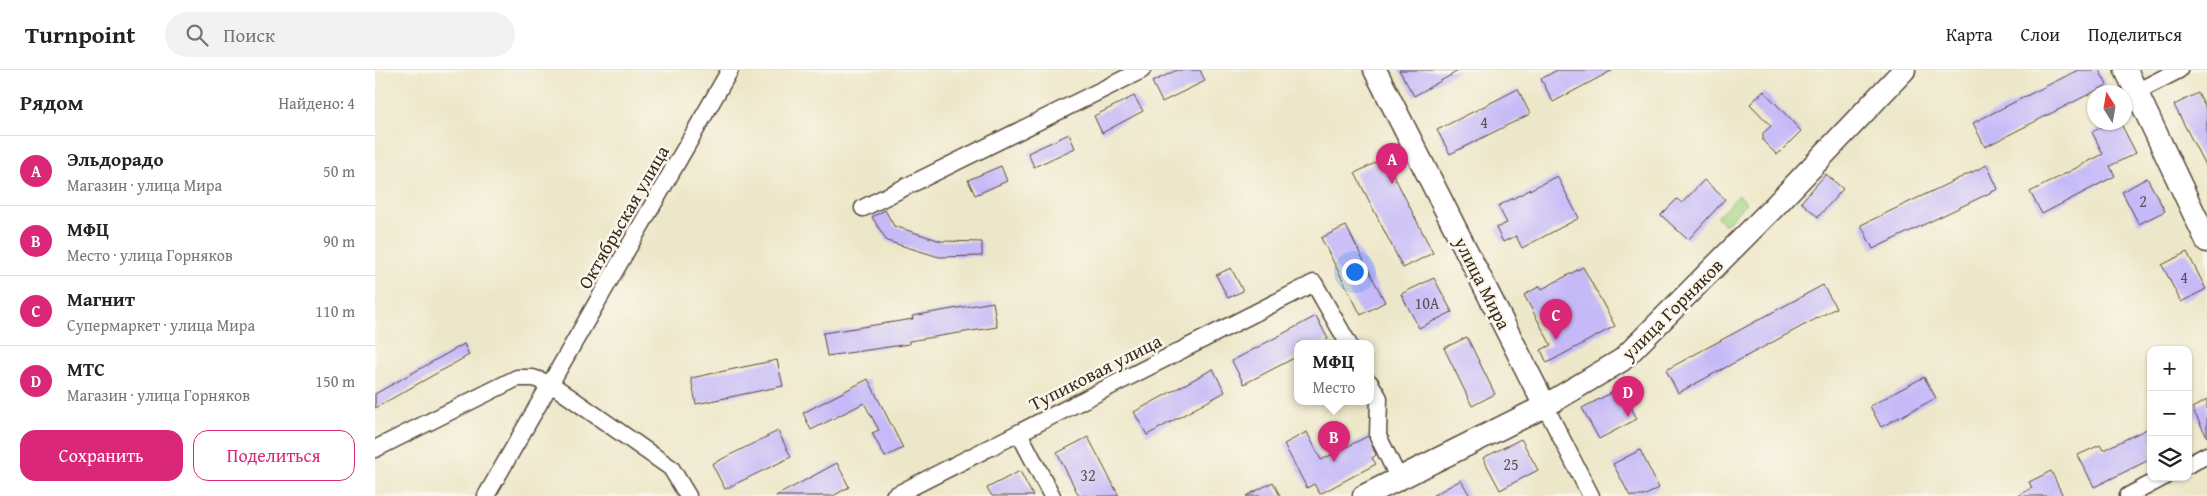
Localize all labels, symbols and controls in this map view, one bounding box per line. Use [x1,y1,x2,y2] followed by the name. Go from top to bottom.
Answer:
[165,12,515,57] search box
[25,17,135,52] text: Turnpoint
[183,21,211,49] icon: search
[223,21,275,49] text: Поиск
[1946,21,1993,48] text: Карта
[2021,21,2060,48] text: Слои
[2088,21,2182,48] text: Поделиться
[2087,85,2132,130] north arrow
[20,87,83,118] text: Рядом
[278,91,355,115] text: Найдено: 4
[1480,110,1488,134] house number: 4
[570,140,676,294] street label: Октябрьская улица
[1376,143,1408,184] pin: A
[67,145,164,173] text: Эльдорадо
[31,159,41,183] text: A
[323,159,355,183] text: 50 m
[67,173,222,197] text: Магазин · улица Мира
[2139,189,2147,213] house number: 2
[67,215,109,243] text: МФЦ
[31,229,41,253] text: B
[323,229,355,253] text: 90 m
[1447,231,1518,334] street label: улица Мира
[67,243,233,267] text: Место · улица Горняков
[1614,252,1729,367] street label: улица Горняков
[1342,259,1368,285] your location
[2180,265,2188,289] house number: 4
[67,285,135,313] text: Магнит
[1414,291,1440,315] house number: 10А
[31,299,41,323] text: C
[315,299,355,323] text: 110 m
[1540,299,1572,340] pin: C
[67,313,255,337] text: Супермаркет · улица Мира
[1024,327,1166,417] street label: Тупиковая улица
[1294,340,1374,405] popup
[2147,346,2192,481] map controls
[2147,346,2192,391] button: +
[1312,347,1355,375] text: МФЦ
[67,355,105,383] text: МТС
[31,369,41,393] text: D
[315,369,355,393] text: 150 m
[1312,375,1356,399] text: Место
[1612,376,1644,417] pin: D
[67,383,250,407] text: Магазин · улица Горняков
[2147,391,2192,436] button: −
[1318,421,1350,462] pin: B
[20,430,183,481] button: Сохранить
[193,430,355,481] button: Поделиться
[2147,436,2192,481] button: layers
[1503,452,1519,476] house number: 25
[1080,463,1096,487] house number: 32

